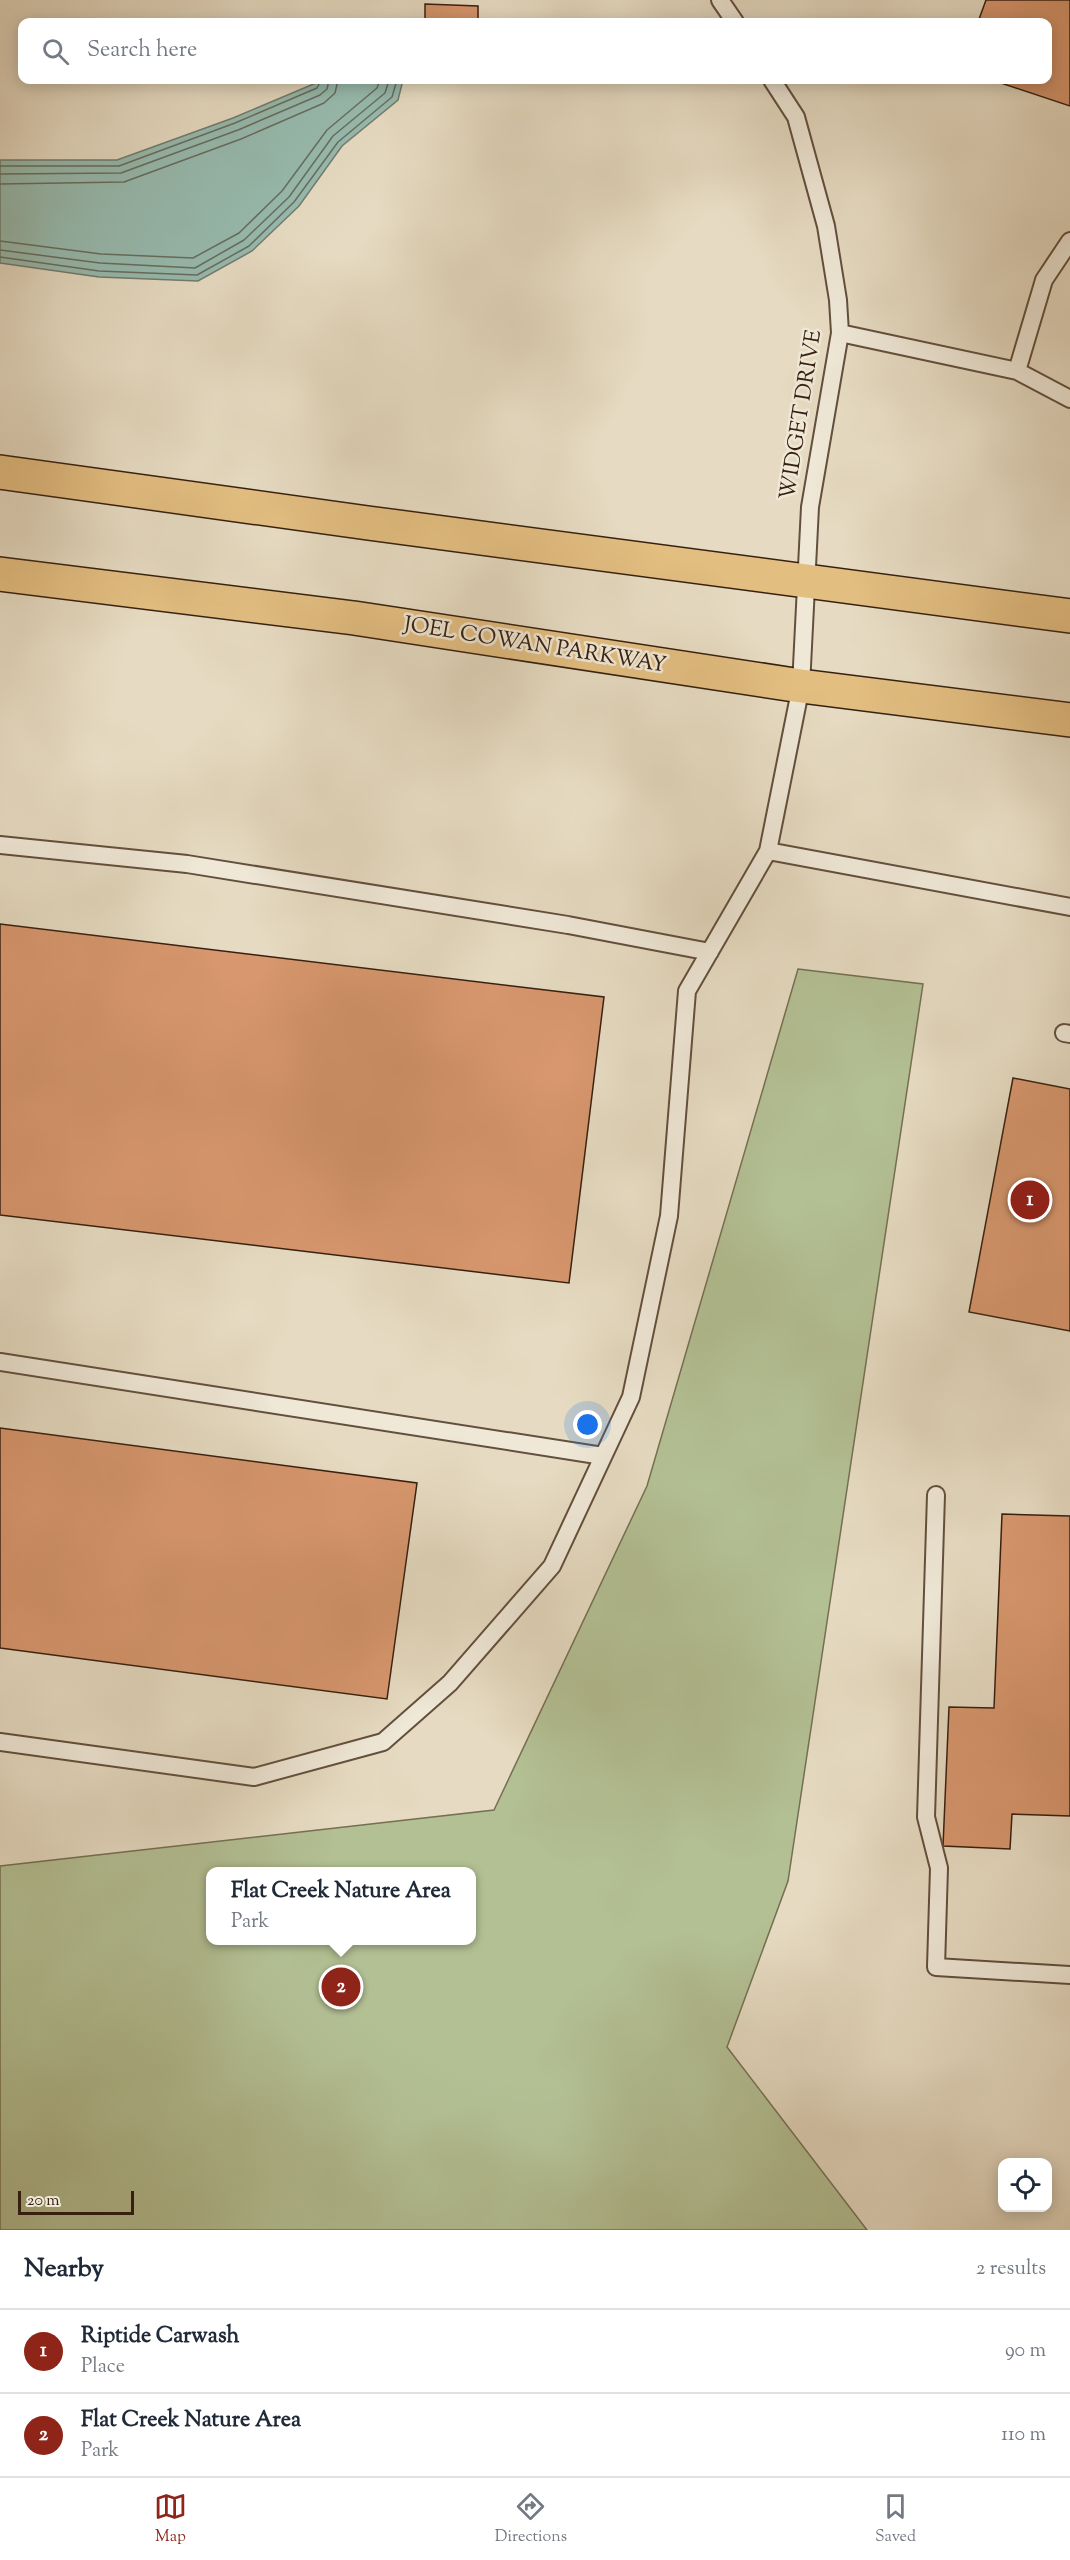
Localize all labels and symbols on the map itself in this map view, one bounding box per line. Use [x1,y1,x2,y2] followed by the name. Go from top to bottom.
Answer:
[773,328,831,502] street label: WIDGET DRIVE
[401,609,669,683] street label: JOEL COWAN PARKWAY
[1010,1178,1050,1222] pin: 1
[573,1410,602,1439] your location
[322,1964,360,2010] pin: 2
[18,2188,134,2216] scale bar

